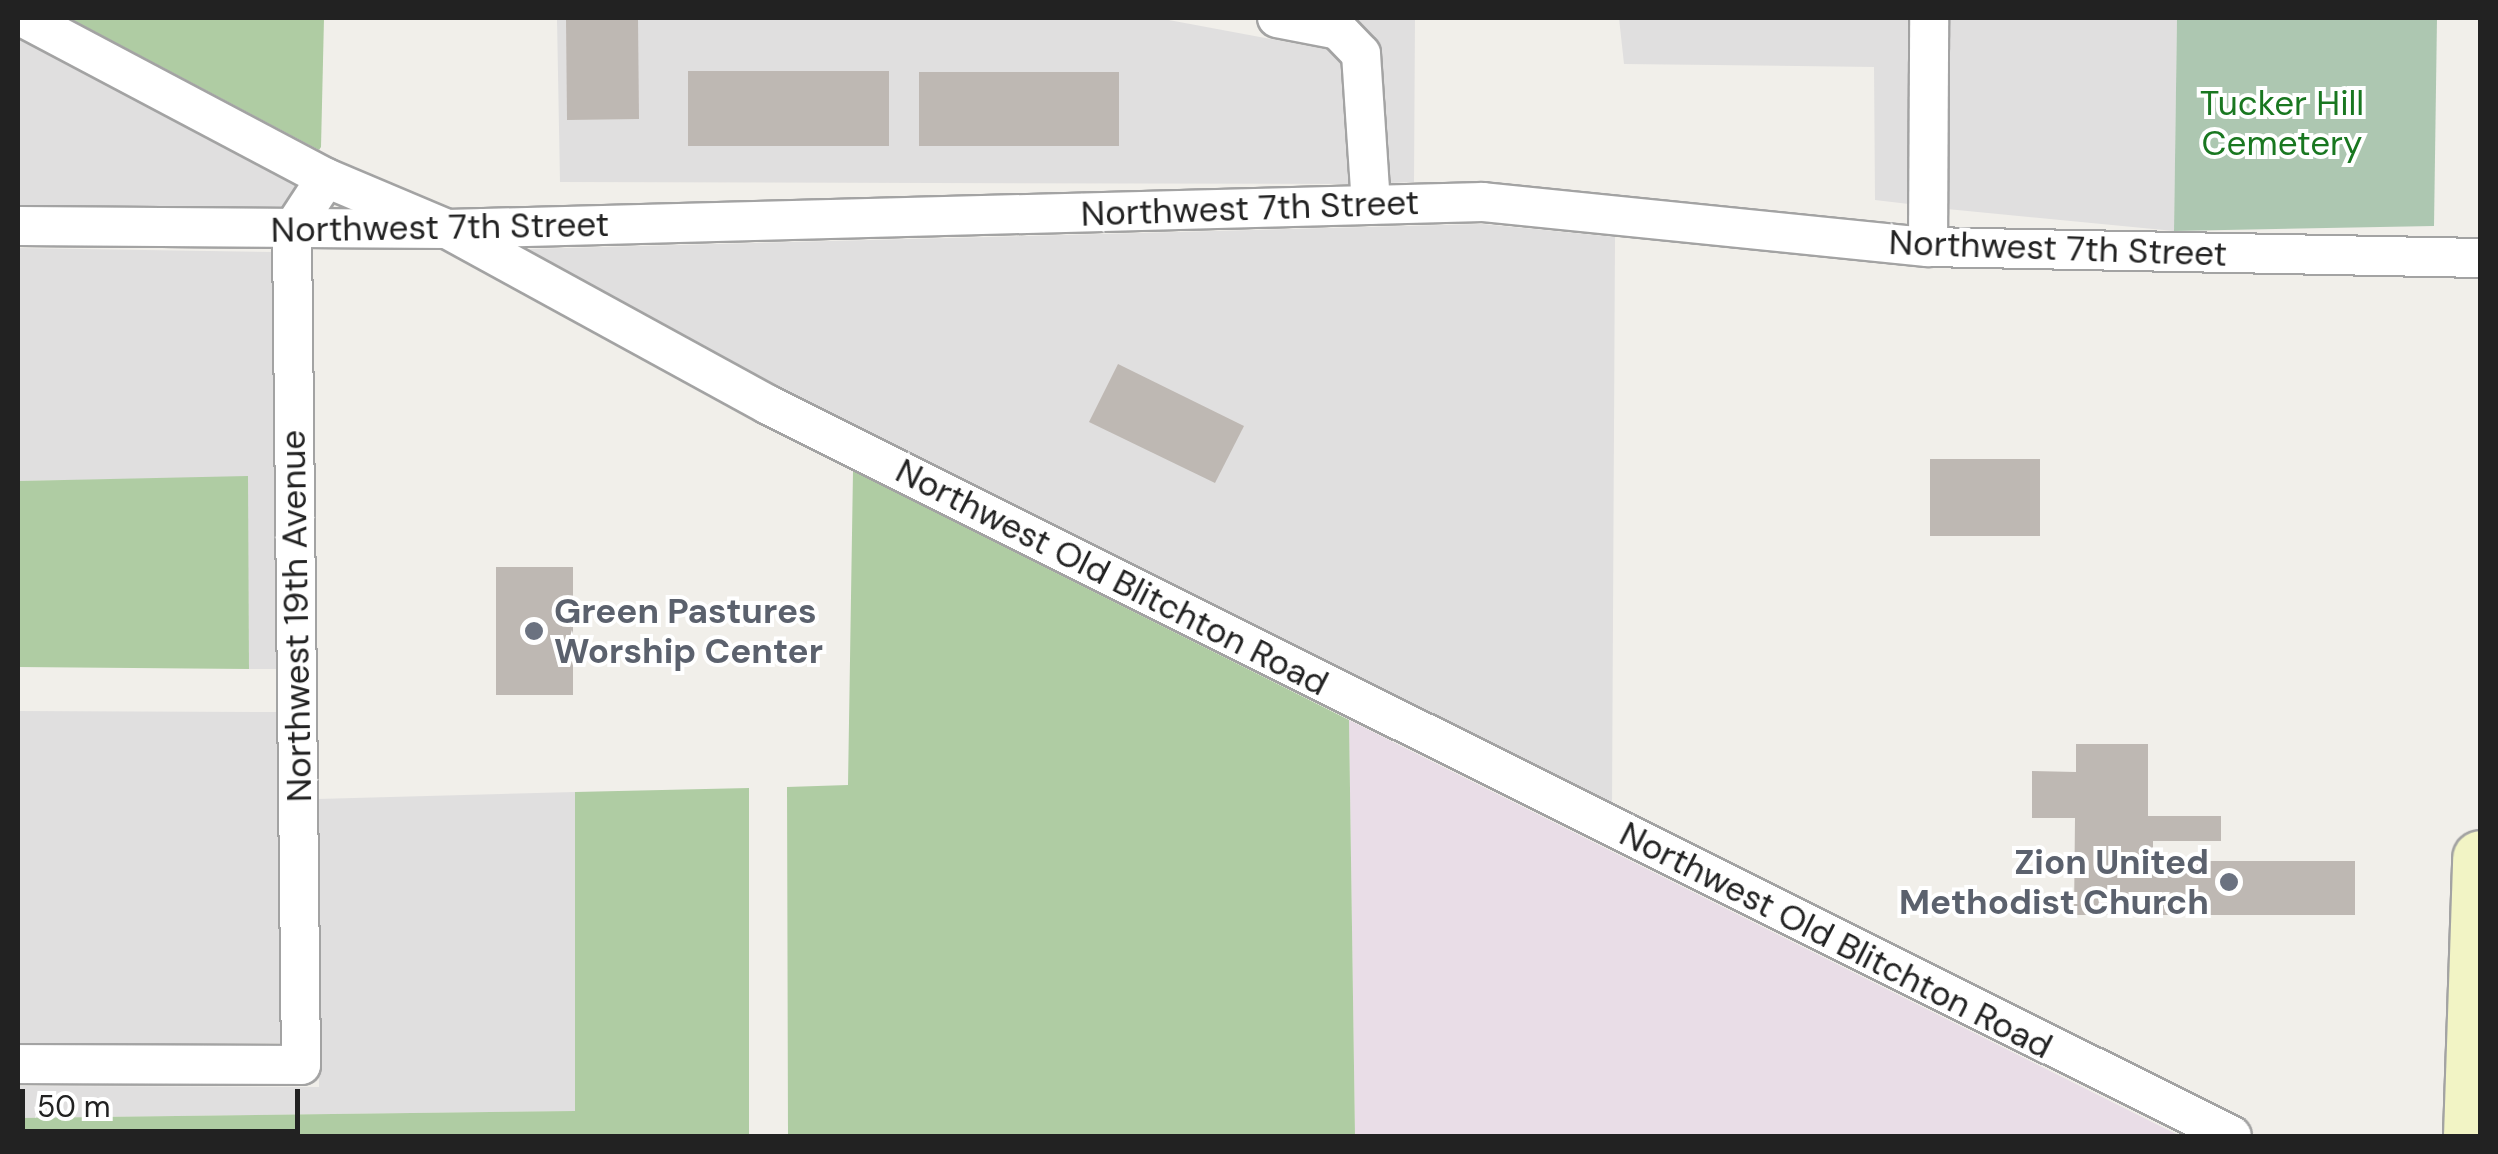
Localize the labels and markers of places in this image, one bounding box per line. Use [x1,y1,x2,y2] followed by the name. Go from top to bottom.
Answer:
[554,590,823,672] place label: Green Pastures Worship Center
[523,620,545,642] marker: Green Pastures Worship Center
[1899,841,2209,923] place label: Zion United Methodist Church
[2218,871,2240,893] marker: Zion United Methodist Church

